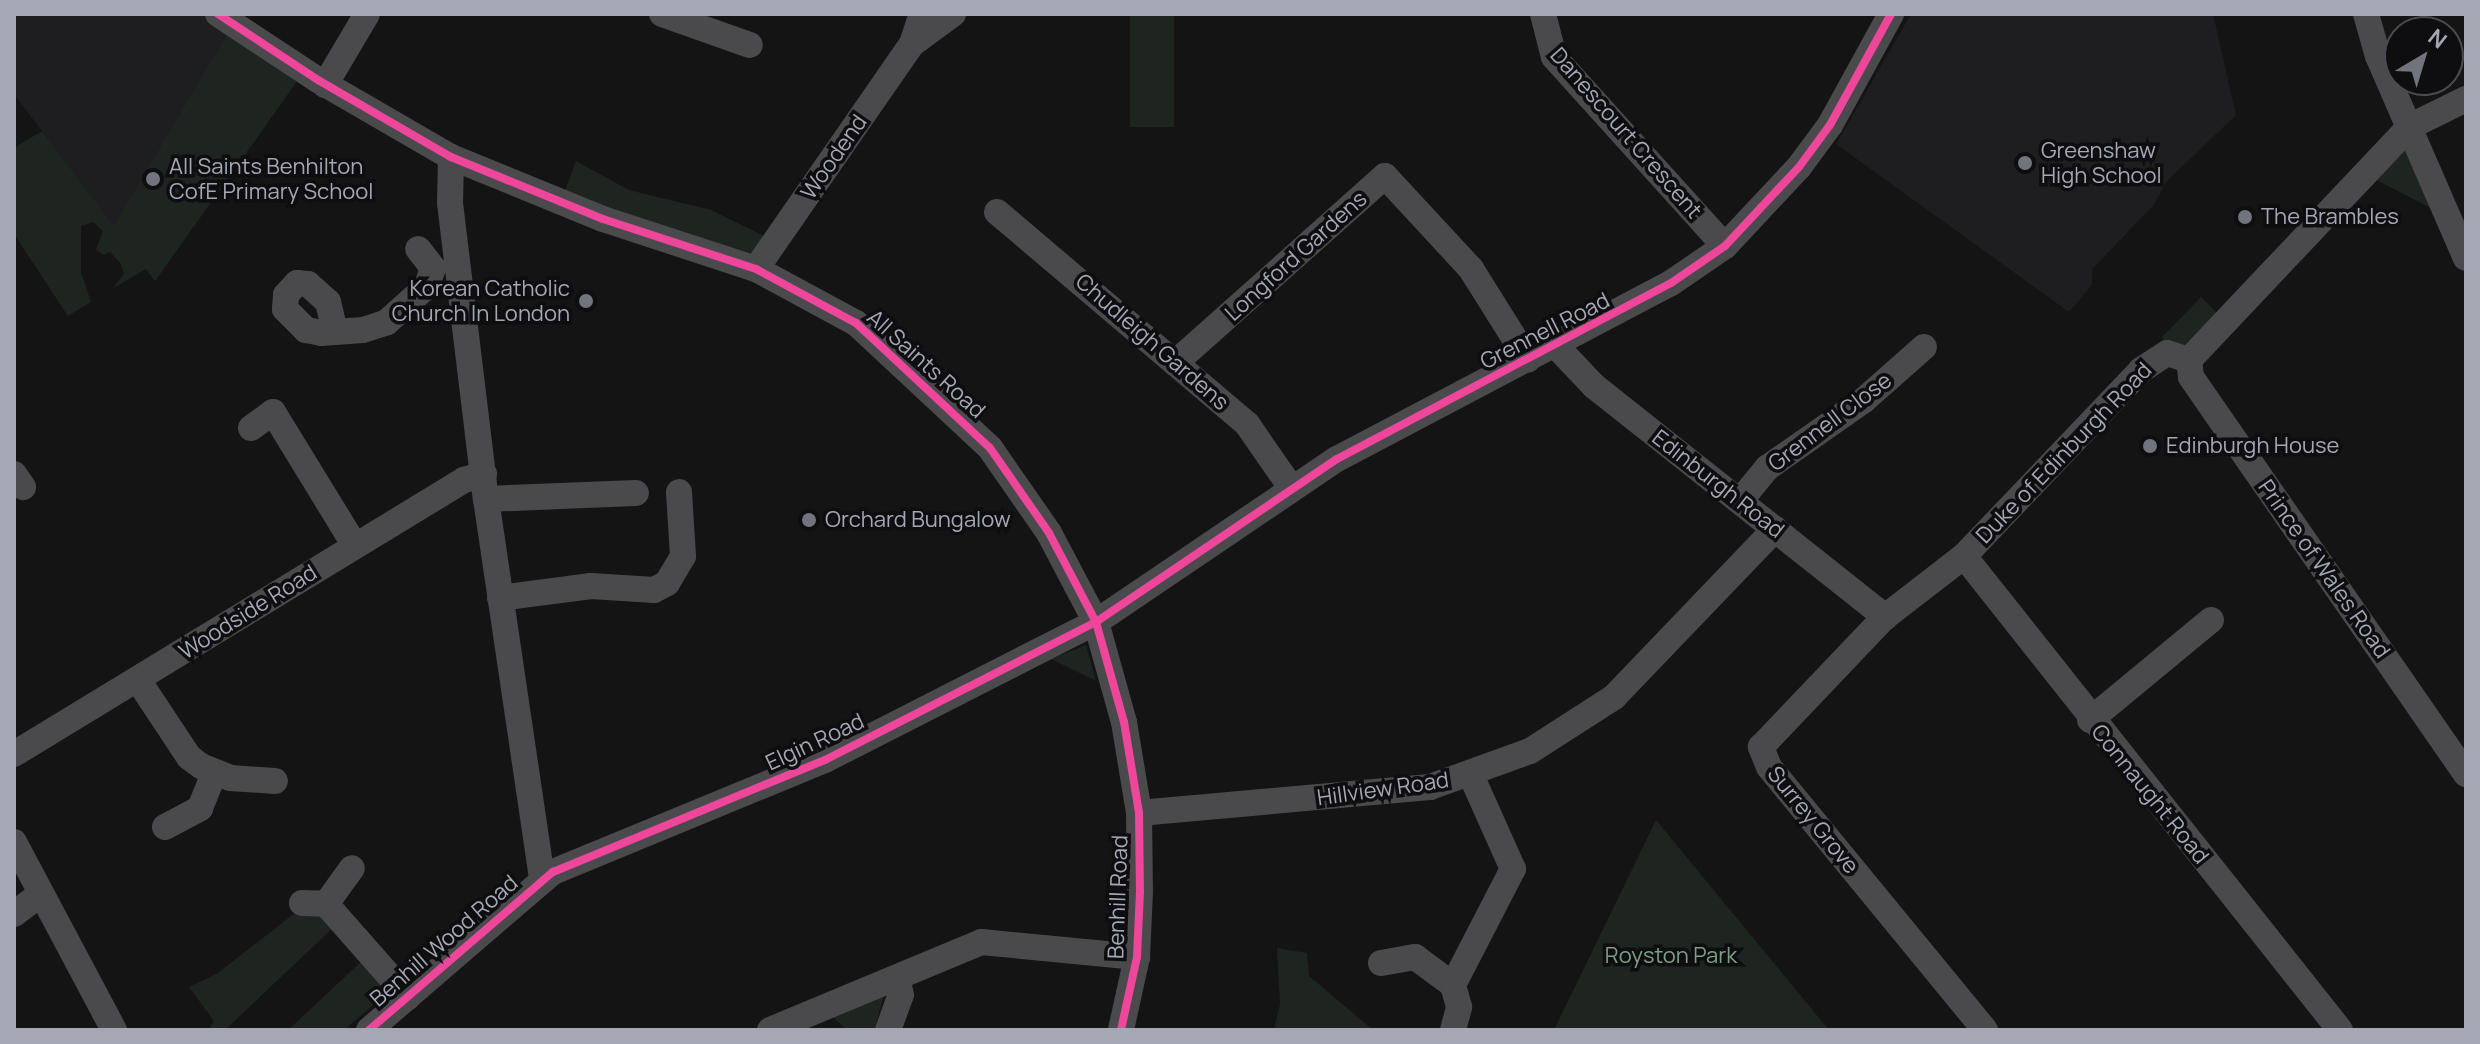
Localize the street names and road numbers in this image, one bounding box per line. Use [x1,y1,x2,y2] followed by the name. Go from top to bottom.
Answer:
[1545,42,1707,224] street label: Danescourt Crescent
[795,110,873,204] street label: Woodend
[1220,185,1372,327] street label: Longford Gardens
[1070,268,1234,416] street label: Chudleigh Gardens
[1476,287,1614,375] street label: Grennell Road
[862,304,990,424] street label: All Saints Road
[1971,357,2157,549] street label: Duke of Edinburgh Road
[1763,367,1897,477] street label: Grennell Close
[1647,424,1789,544] street label: Edinburgh Road
[2253,475,2395,663] street label: Prince of Wales Road
[174,559,322,665] street label: Woodside Road
[762,708,868,776] street label: Elgin Road
[2086,719,2214,869] street label: Connaught Road
[1762,761,1864,879] street label: Surrey Grove
[1315,767,1451,811] street label: Hillview Road
[1103,835,1133,959] street label: Benhill Road
[365,870,523,1012] street label: Benhill Wood Road

